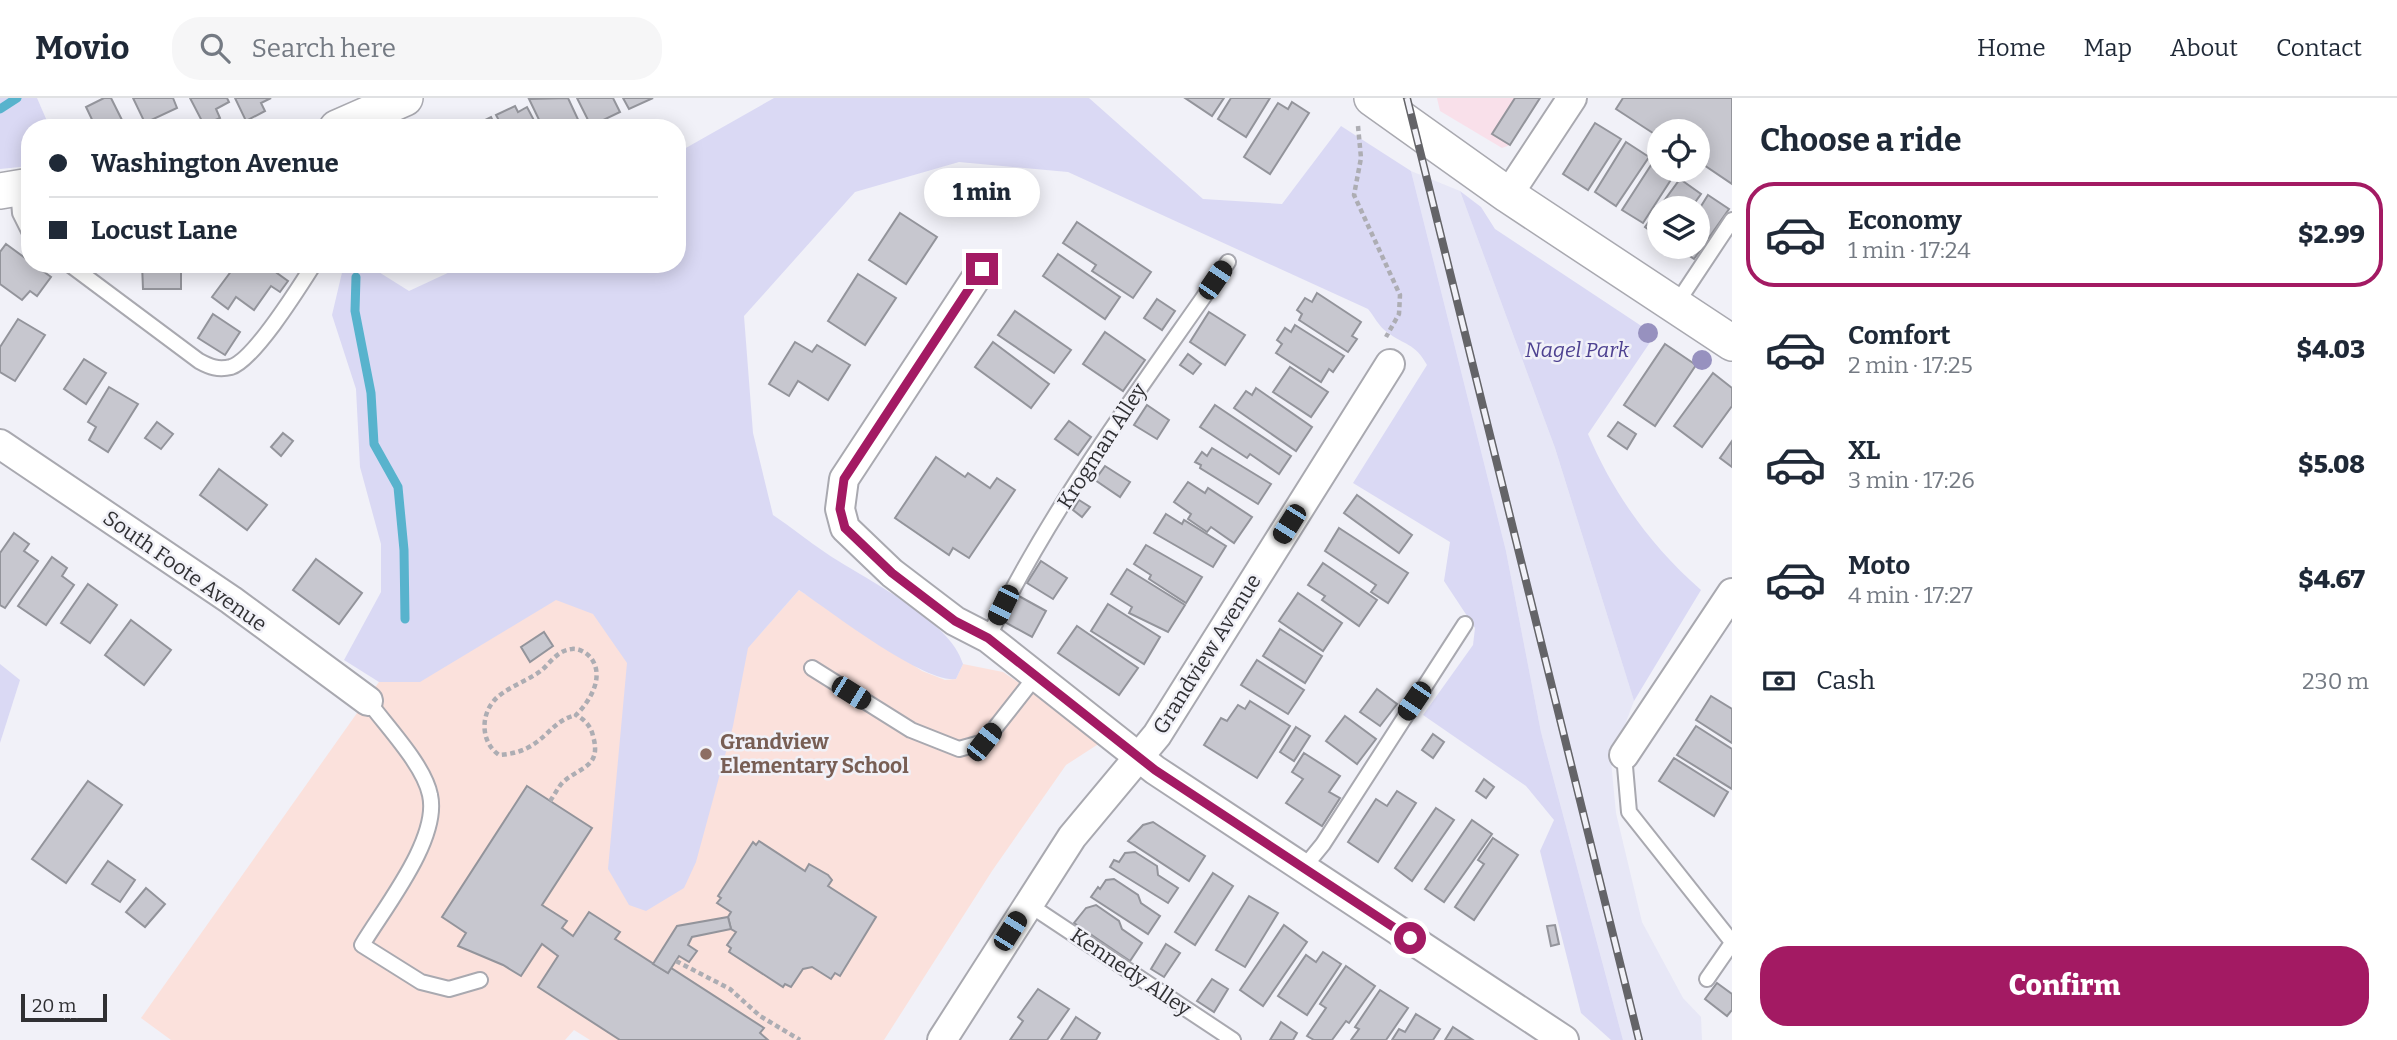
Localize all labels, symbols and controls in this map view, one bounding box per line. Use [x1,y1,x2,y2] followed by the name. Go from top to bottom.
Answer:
[172,17,662,80] search box
[35,28,130,68] text: Movio
[196,29,234,67] icon: search
[252,33,396,64] text: Search here
[1977,34,2046,62] text: Home
[2084,34,2132,62] text: Map
[2170,34,2238,62] text: About
[2276,34,2362,62] text: Contact
[1647,119,1710,259] map controls
[1647,119,1710,182] button: locate
[1760,121,1961,159] text: Choose a ride
[91,148,339,179] text: Washington Avenue
[924,167,1040,216] callout: 1 min
[953,178,1011,206] text: 1 min
[1647,196,1710,259] button: layers
[1764,203,1827,266] icon: car
[1848,205,1962,236] text: Economy
[91,215,238,246] text: Locust Lane
[2298,219,2365,250] text: $2.99
[1848,236,1971,264] text: 1 min · 17:24
[966,253,998,285] route end
[1195,257,1236,303] car
[1764,318,1827,381] icon: car
[1848,320,1951,351] text: Comfort
[2296,334,2365,365] text: $4.03
[1525,337,1630,363] park label: Nagel Park
[1848,351,1973,379] text: 2 min · 17:25
[1052,377,1153,514] street label: Krogman Alley
[1764,433,1827,496] icon: car
[1848,435,1880,466] text: XL
[2298,449,2365,480] text: $5.08
[1848,466,1975,494] text: 3 min · 17:26
[1269,501,1310,547] car
[98,505,272,637] street label: South Foote Avenue
[1764,548,1827,611] icon: car
[1848,550,1910,581] text: Moto
[2298,564,2365,595] text: $4.67
[1147,569,1267,739] street label: Grandview Avenue
[1848,581,1973,609] text: 4 min · 17:27
[985,582,1022,628] car
[1760,662,1798,700] icon: cash
[1816,665,1875,696] text: Cash
[2302,667,2369,695] text: 230 m
[828,673,875,713] car
[1394,678,1435,724] car
[963,719,1006,765] car
[720,729,909,779] place label: Grandview Elementary School
[698,746,714,762] marker: Grandview Elementary School
[990,908,1031,954] car
[1066,922,1197,1022] street label: Kennedy Alley
[1394,922,1426,954] route start
[1760,946,2369,1026] button: Confirm
[21,991,107,1023] scale bar
[32,994,76,1017] text: 20 m

